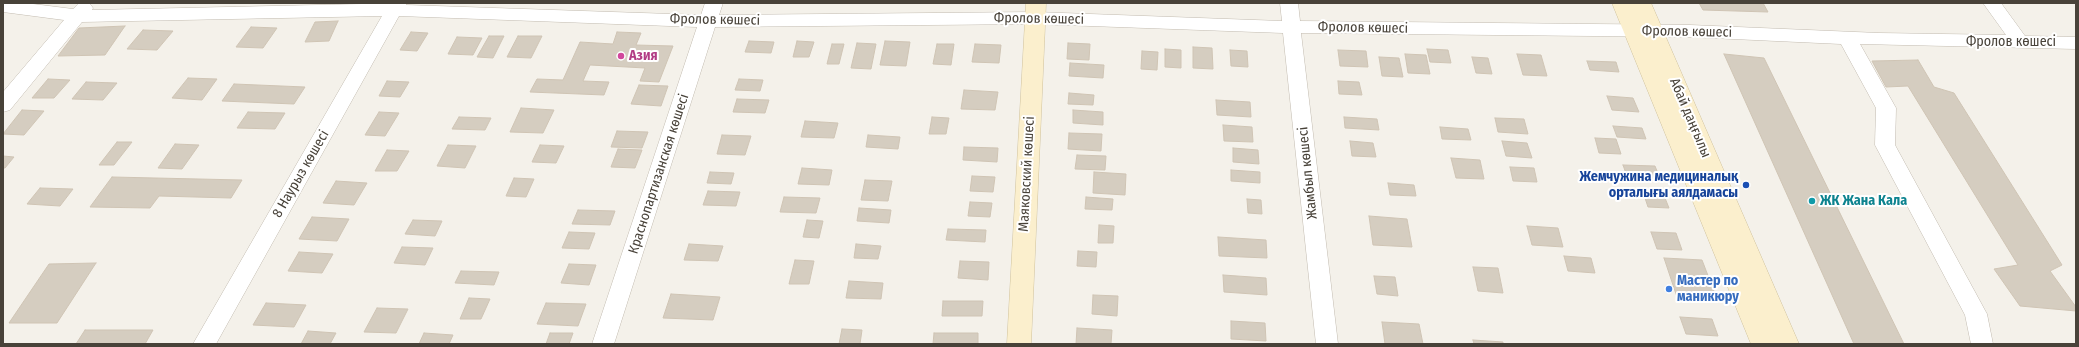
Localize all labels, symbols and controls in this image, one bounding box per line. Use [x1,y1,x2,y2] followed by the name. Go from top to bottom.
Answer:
[994,10,1084,28] street label: Фролов көшесі
[670,11,760,29] street label: Фролов көшесі
[1318,19,1408,37] street label: Фролов көшесі
[1642,23,1732,41] street label: Фролов көшесі
[1966,34,2056,50] street label: Фролов көшесі
[629,48,657,64] place label: Азия
[616,51,626,61] marker: Азия
[1666,76,1714,160] street label: Абай даңғылы
[625,92,693,256] street label: Краснопартизанская көшесі
[1016,116,1038,232] street label: Маяковский көшесі
[1295,126,1321,220] street label: Жамбыл көшесі
[269,127,333,221] street label: 8 Наурыз көшесі
[1580,169,1738,202] place label: Жемчужина медициналық орталығы аялдамасы
[1741,180,1751,190] marker: Жемчужина медициналық орталығы аялдамасы
[1820,193,1907,209] place label: ЖК Жана Кала
[1807,196,1817,206] marker: ЖК Жана Кала
[1677,273,1739,306] place label: Мастер по маникюру
[1664,284,1674,294] marker: Мастер по маникюру

